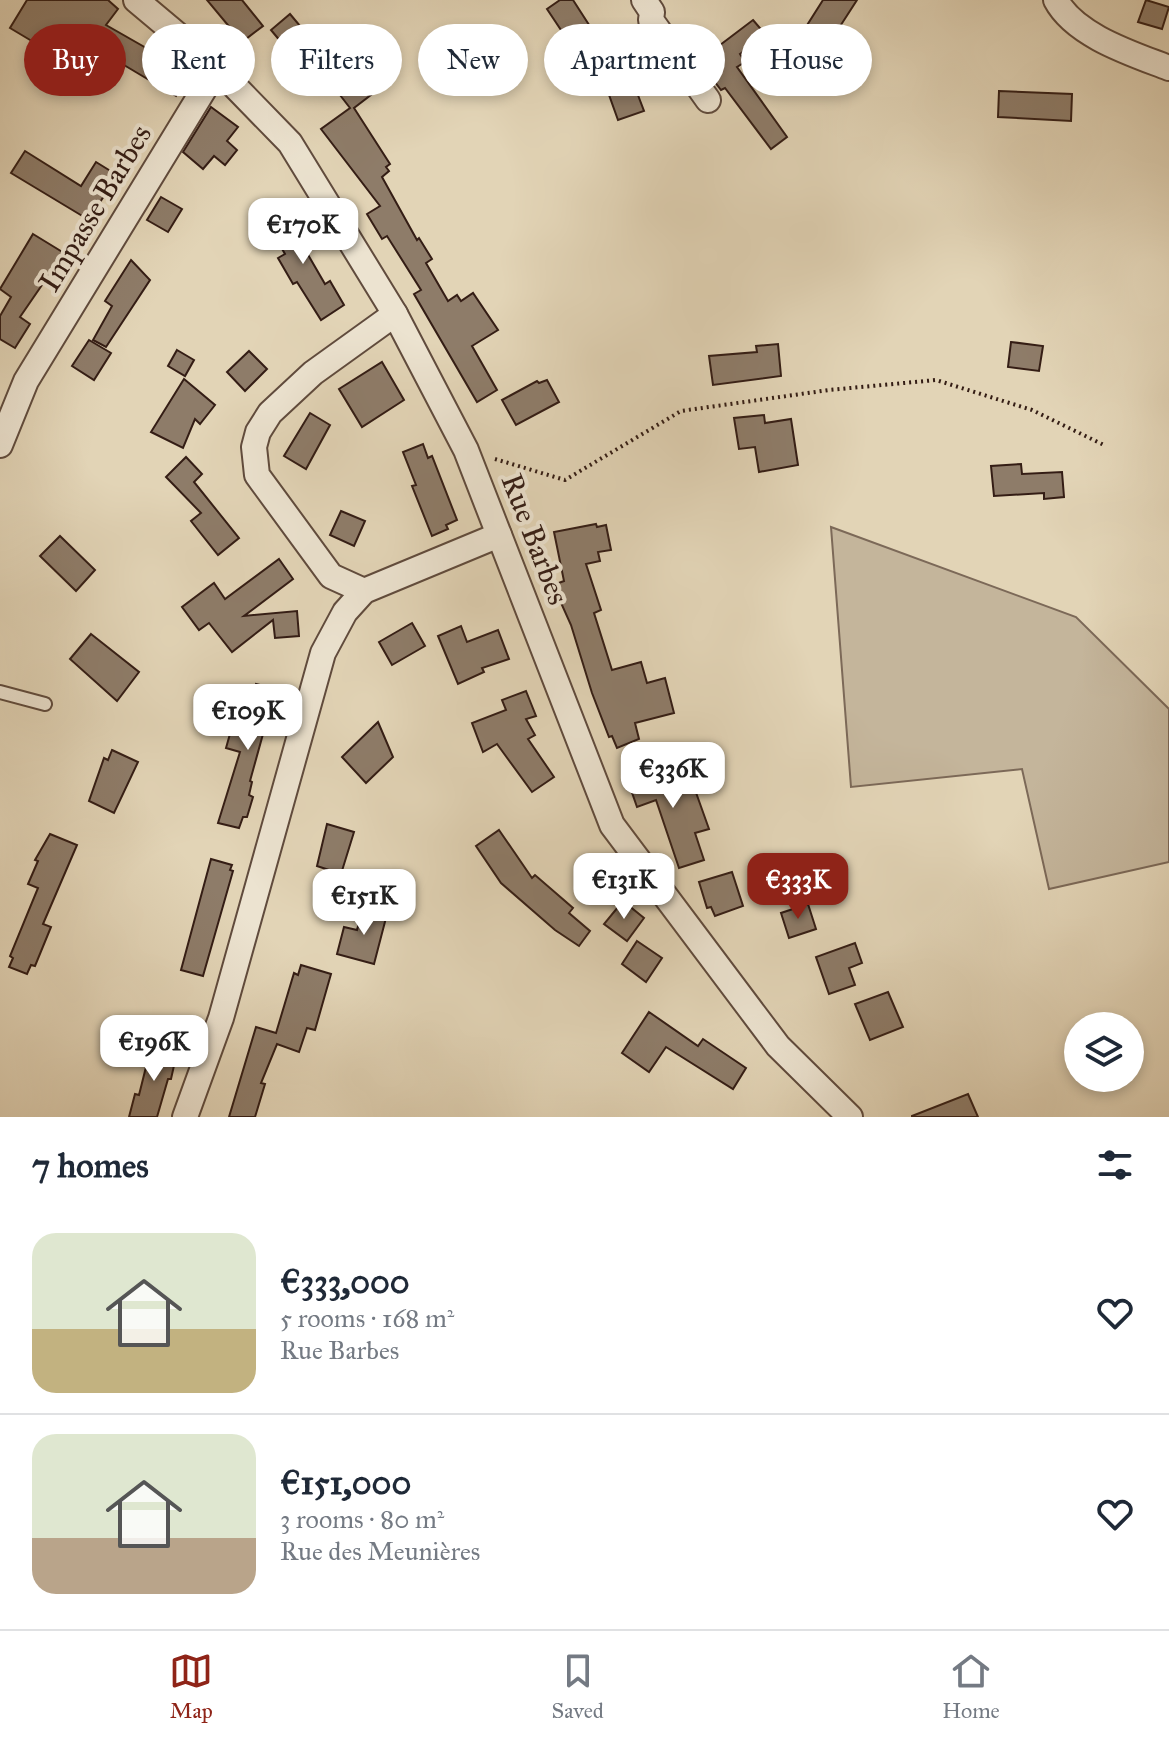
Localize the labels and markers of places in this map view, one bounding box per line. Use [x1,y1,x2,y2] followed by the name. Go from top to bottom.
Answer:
[247,198,359,266] pin: €170K
[192,684,304,752] pin: €109K
[617,742,729,810] pin: €336K
[568,853,680,921] pin: €131K
[742,853,854,921] pin: €333K
[308,869,420,937] pin: €151K
[98,1015,210,1083] pin: €196K

